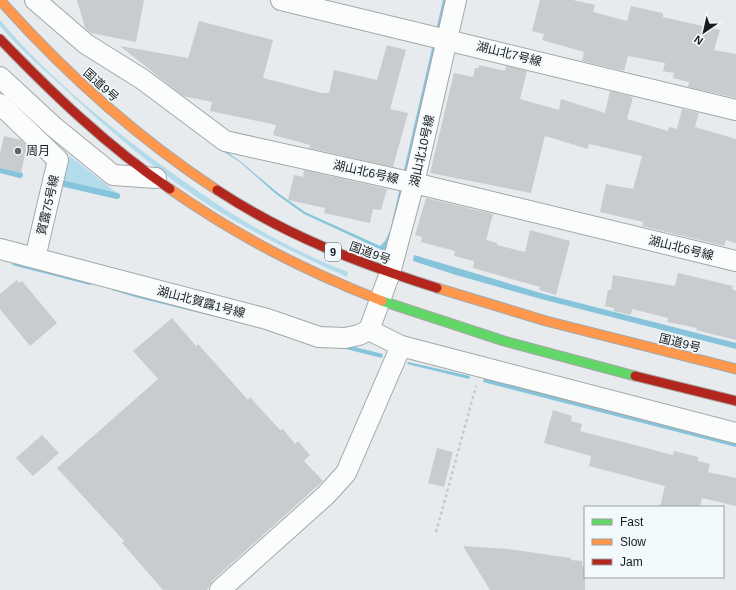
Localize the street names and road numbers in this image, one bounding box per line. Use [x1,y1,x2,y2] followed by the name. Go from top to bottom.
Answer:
[475,39,543,69] street label: 湖山北7号線
[80,66,122,104] street label: 国道9号
[407,114,437,188] street label: 湖山北10号線
[332,158,400,186] street label: 湖山北6号線
[34,174,62,236] street label: 賀露75号線
[647,233,715,263] street label: 湖山北6号線
[348,239,392,267] street label: 国道9号
[325,243,341,261] road number: 9
[155,284,247,320] street label: 湖山北賀露1号線
[658,331,702,355] street label: 国道9号

